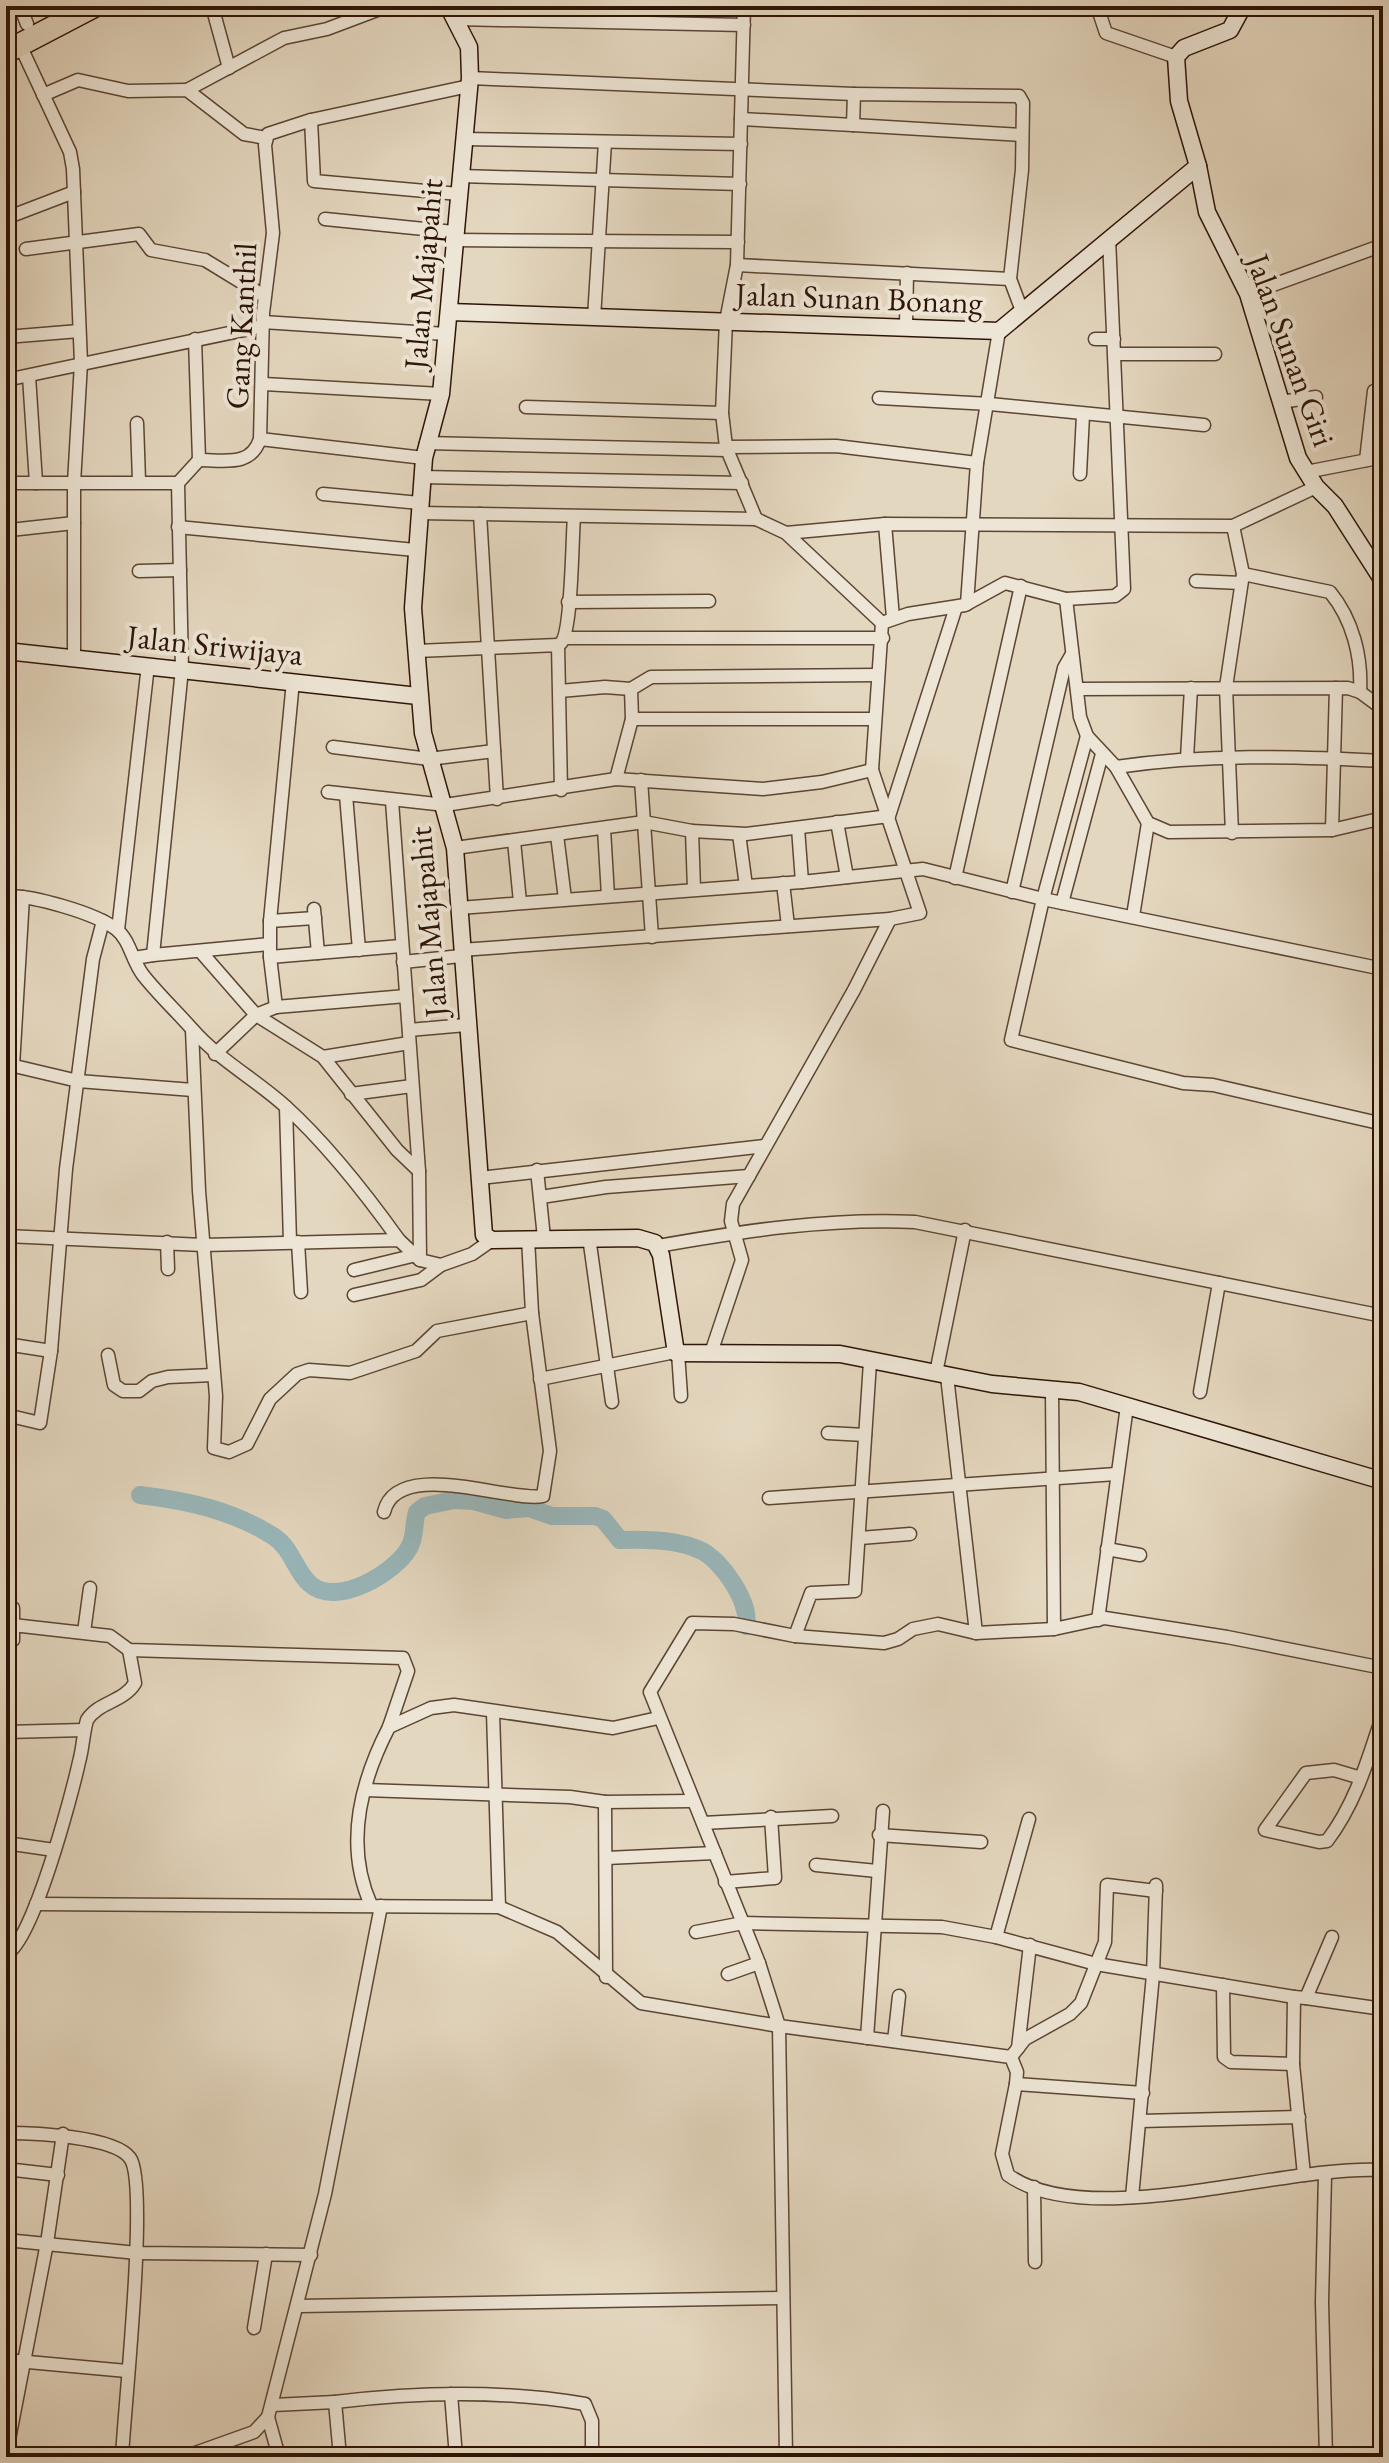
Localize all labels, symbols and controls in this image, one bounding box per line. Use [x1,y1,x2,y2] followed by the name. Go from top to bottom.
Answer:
[393,177,452,374] street label: Jalan Majapahit
[216,241,266,410] street label: Gang Kanthil
[1236,245,1345,452] street label: Jalan Sunan Giri
[732,273,984,323] street label: Jalan Sunan Bonang
[122,615,305,675] street label: Jalan Sriwijaya
[399,825,458,1022] street label: Jalan Majapahit

